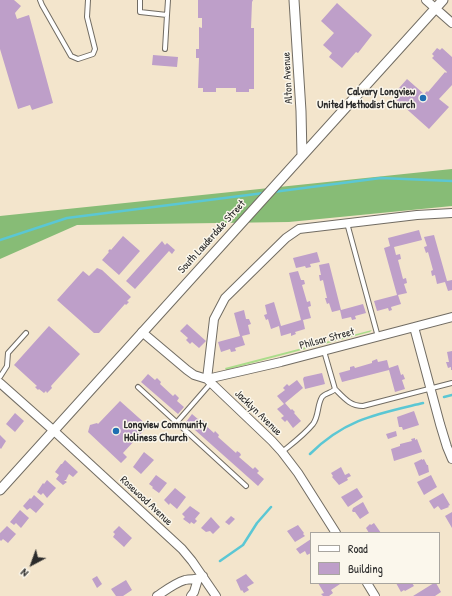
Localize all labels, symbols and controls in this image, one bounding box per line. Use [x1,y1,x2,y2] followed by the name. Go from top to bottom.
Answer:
[280,52,296,104] street label: Alton Avenue
[317,85,415,111] place label: Calvary Longview United Methodist Church
[418,93,428,103] marker: Calvary Longview United Methodist Church
[175,197,249,277] street label: South Lauderdale Street
[298,325,356,353] street label: Philsar Street
[232,387,284,439] street label: Jacklyn Avenue
[124,418,207,444] place label: Longview Community Holiness Church
[111,426,121,436] marker: Longview Community Holiness Church
[117,473,175,529] street label: Rosewood Avenue
[310,532,440,584] legend
[348,540,368,557] text: Road
[12,544,52,584] north arrow
[348,560,383,577] text: Building
[17,566,31,580] text: N

